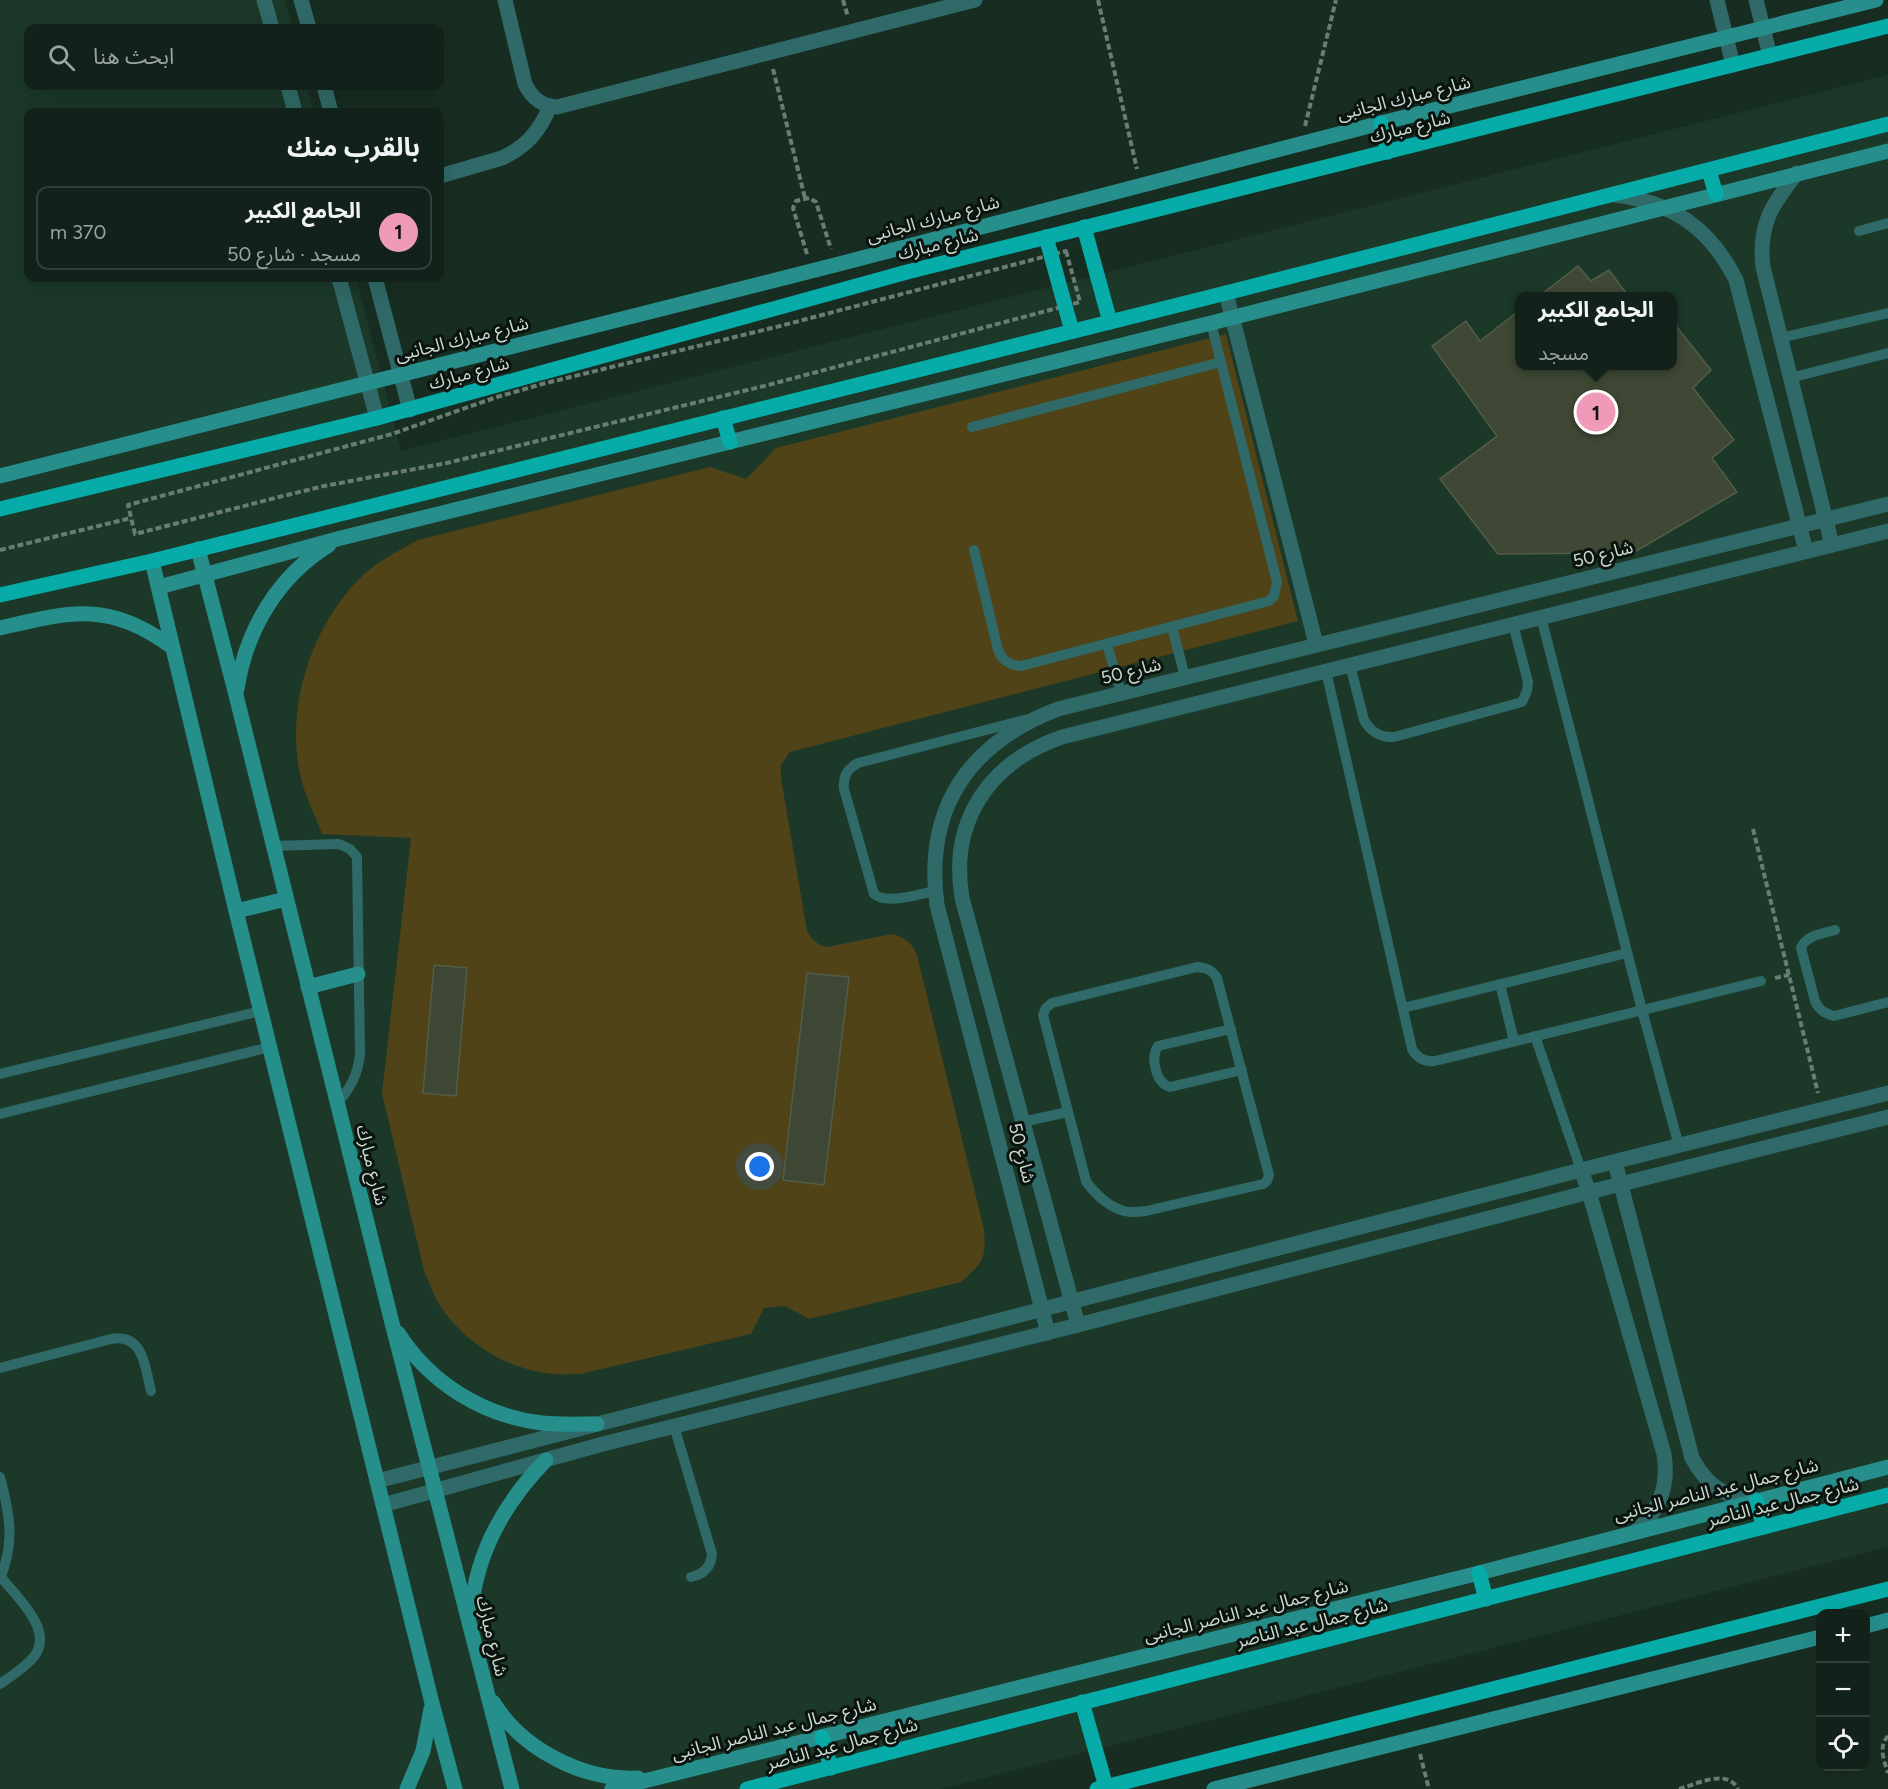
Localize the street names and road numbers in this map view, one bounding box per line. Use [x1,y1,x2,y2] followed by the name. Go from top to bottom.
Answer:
[1335,71,1474,128] street label: شارع مبارك الجانبى
[1367,106,1453,151] street label: شارع مبارك
[864,191,1002,247] street label: شارع مبارك الجانبى
[895,224,981,264] street label: شارع مبارك
[393,312,532,369] street label: شارع مبارك الجانبى
[426,352,512,397] street label: شارع مبارك
[1571,536,1636,575] street label: شارع 50
[1099,653,1164,692] street label: شارع 50
[1001,1121,1040,1186] street label: شارع 50
[348,1122,393,1208] street label: شارع مبارك
[1611,1454,1821,1526] street label: شارع جمال عبد الناصر الجانبى
[1705,1473,1861,1531] street label: شارع جمال عبد الناصر
[1141,1575,1351,1647] street label: شارع جمال عبد الناصر الجانبى
[468,1593,513,1679] street label: شارع مبارك
[1234,1594,1390,1652] street label: شارع جمال عبد الناصر
[669,1693,879,1765] street label: شارع جمال عبد الناصر الجانبى
[764,1713,920,1775] street label: شارع جمال عبد الناصر

